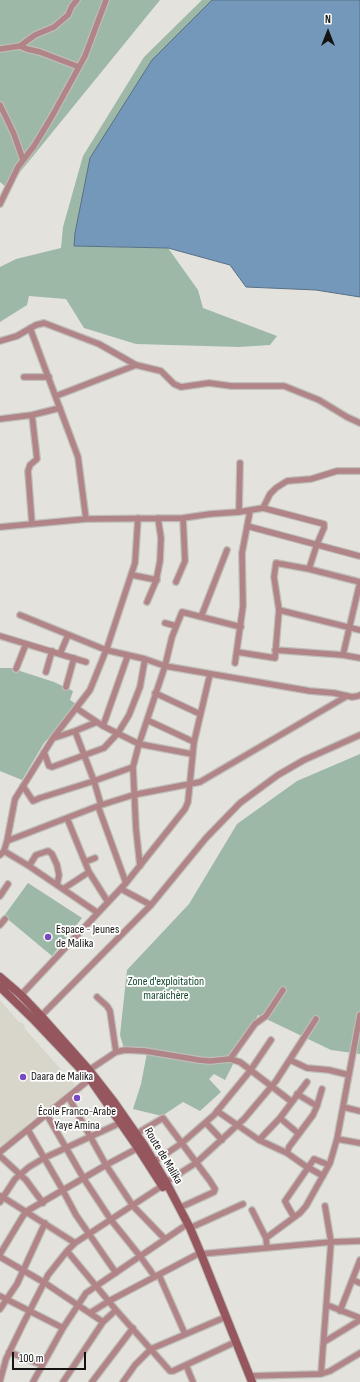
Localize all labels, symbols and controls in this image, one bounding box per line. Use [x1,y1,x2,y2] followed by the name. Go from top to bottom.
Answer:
[308,12,348,52] north arrow
[325,13,331,26] text: N
[56,923,119,951] place label: Espace - Jeunes de Malika
[43,932,53,942] marker: Espace - Jeunes de Malika
[128,975,204,1003] park label: Zone d'exploitation maraichère
[31,1070,93,1084] place label: Daara de Malika
[18,1072,28,1082] marker: Daara de Malika
[72,1093,82,1103] marker: École Franco-Arabe Yaye Amina
[38,1105,116,1133] place label: École Franco-Arabe Yaye Amina
[141,1125,185,1187] street label: Route de Malika
[14,1344,88,1370] scale bar
[19,1351,44,1366] text: 100 m

